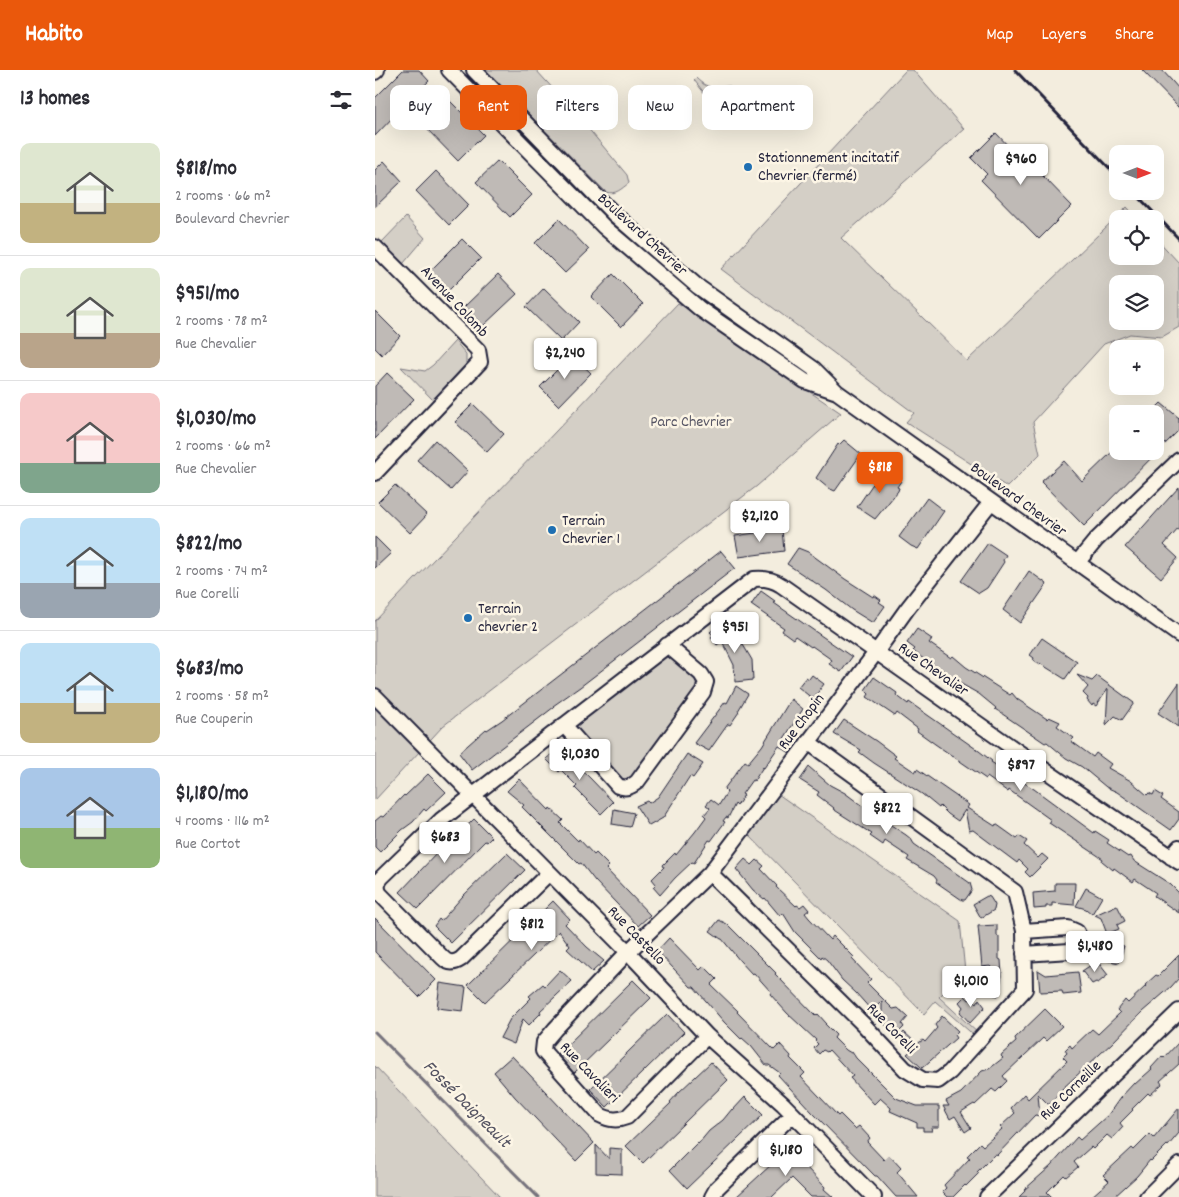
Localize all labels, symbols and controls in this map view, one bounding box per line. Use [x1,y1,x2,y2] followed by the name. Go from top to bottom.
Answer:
[25,18,83,52] text: Habito
[986,23,1013,48] text: Map
[1041,23,1087,48] text: Layers
[1115,23,1154,48] text: Share
[20,85,90,115] text: 13 homes
[390,85,450,130] chip: Buy
[460,85,527,130] chip: Rent
[537,85,618,130] chip: Filters
[628,85,692,130] chip: New
[702,85,813,130] chip: Apartment
[327,86,355,114] icon: filters
[991,144,1051,186] pin: $960
[1109,145,1164,200] north arrow
[1109,145,1164,460] map controls
[758,147,899,188] place label: Stationnement incitatif Chevrier (fermé)
[1005,148,1037,171] text: $960
[175,155,237,185] text: $818/mo
[742,161,754,173] marker: Stationnement incitatif Chevrier (fermé)
[60,163,120,223] icon: home
[175,185,271,208] text: 2 rooms · 66 m²
[592,188,692,282] street label: Boulevard Chevrier
[175,208,290,231] text: Boulevard Chevrier
[1109,210,1164,265] button: locate
[414,261,494,343] street label: Avenue Colomb
[1109,275,1164,330] button: layers
[175,280,239,310] text: $951/mo
[60,288,120,348] icon: home
[175,310,268,333] text: 2 rooms · 78 m²
[175,333,257,356] text: Rue Chevalier
[524,338,606,380] pin: $2,240
[1109,340,1164,395] button: +
[545,342,585,365] text: $2,240
[175,405,256,435] text: $1,030/mo
[1109,405,1164,460] button: −
[650,411,732,434] park label: Parc Chevrier
[60,413,120,473] icon: home
[175,435,271,458] text: 2 rooms · 66 m²
[850,452,910,494] pin: $818
[868,456,892,479] text: $818
[965,457,1071,543] street label: Boulevard Chevrier
[175,458,257,481] text: Rue Chevalier
[719,500,801,543] pin: $2,120
[741,505,779,528] text: $2,120
[562,510,620,551] place label: Terrain Chevrier 1
[546,524,558,536] marker: Terrain Chevrier 1
[175,530,242,560] text: $822/mo
[60,538,120,598] icon: home
[175,560,268,583] text: 2 rooms · 74 m²
[175,583,239,606] text: Rue Corelli
[478,598,538,639] place label: Terrain chevrier 2
[462,612,474,624] marker: Terrain chevrier 2
[705,612,765,654] pin: $951
[722,616,748,639] text: $951
[893,637,973,703] street label: Rue Chevalier
[175,655,243,685] text: $683/mo
[60,663,120,723] icon: home
[175,685,269,708] text: 2 rooms · 58 m²
[773,689,831,755] street label: Rue Chopin
[175,708,253,731] text: Rue Couperin
[539,738,621,781] pin: $1,030
[560,743,600,766] text: $1,030
[991,750,1051,792] pin: $897
[1007,754,1035,777] text: $897
[175,780,248,810] text: $1,180/mo
[60,788,120,848] icon: home
[857,792,917,835] pin: $822
[873,797,901,820] text: $822
[175,810,270,833] text: 4 rooms · 116 m²
[415,822,475,864] pin: $683
[430,826,460,849] text: $683
[175,833,240,856] text: Rue Cortot
[602,901,670,971] street label: Rue Castello
[502,908,562,951] pin: $812
[519,913,545,936] text: $812
[1054,930,1136,973] pin: $1,480
[1077,935,1113,958] text: $1,480
[930,966,1012,1008] pin: $1,010
[953,970,989,993] text: $1,010
[861,998,922,1060] street label: Rue Corelli
[554,1037,624,1109] street label: Rue Cavalieri
[416,1055,517,1156] water label: Fossé Daigneault
[1035,1056,1107,1126] street label: Rue Corneille
[745,1134,827,1177] pin: $1,180
[769,1139,803,1162] text: $1,180

